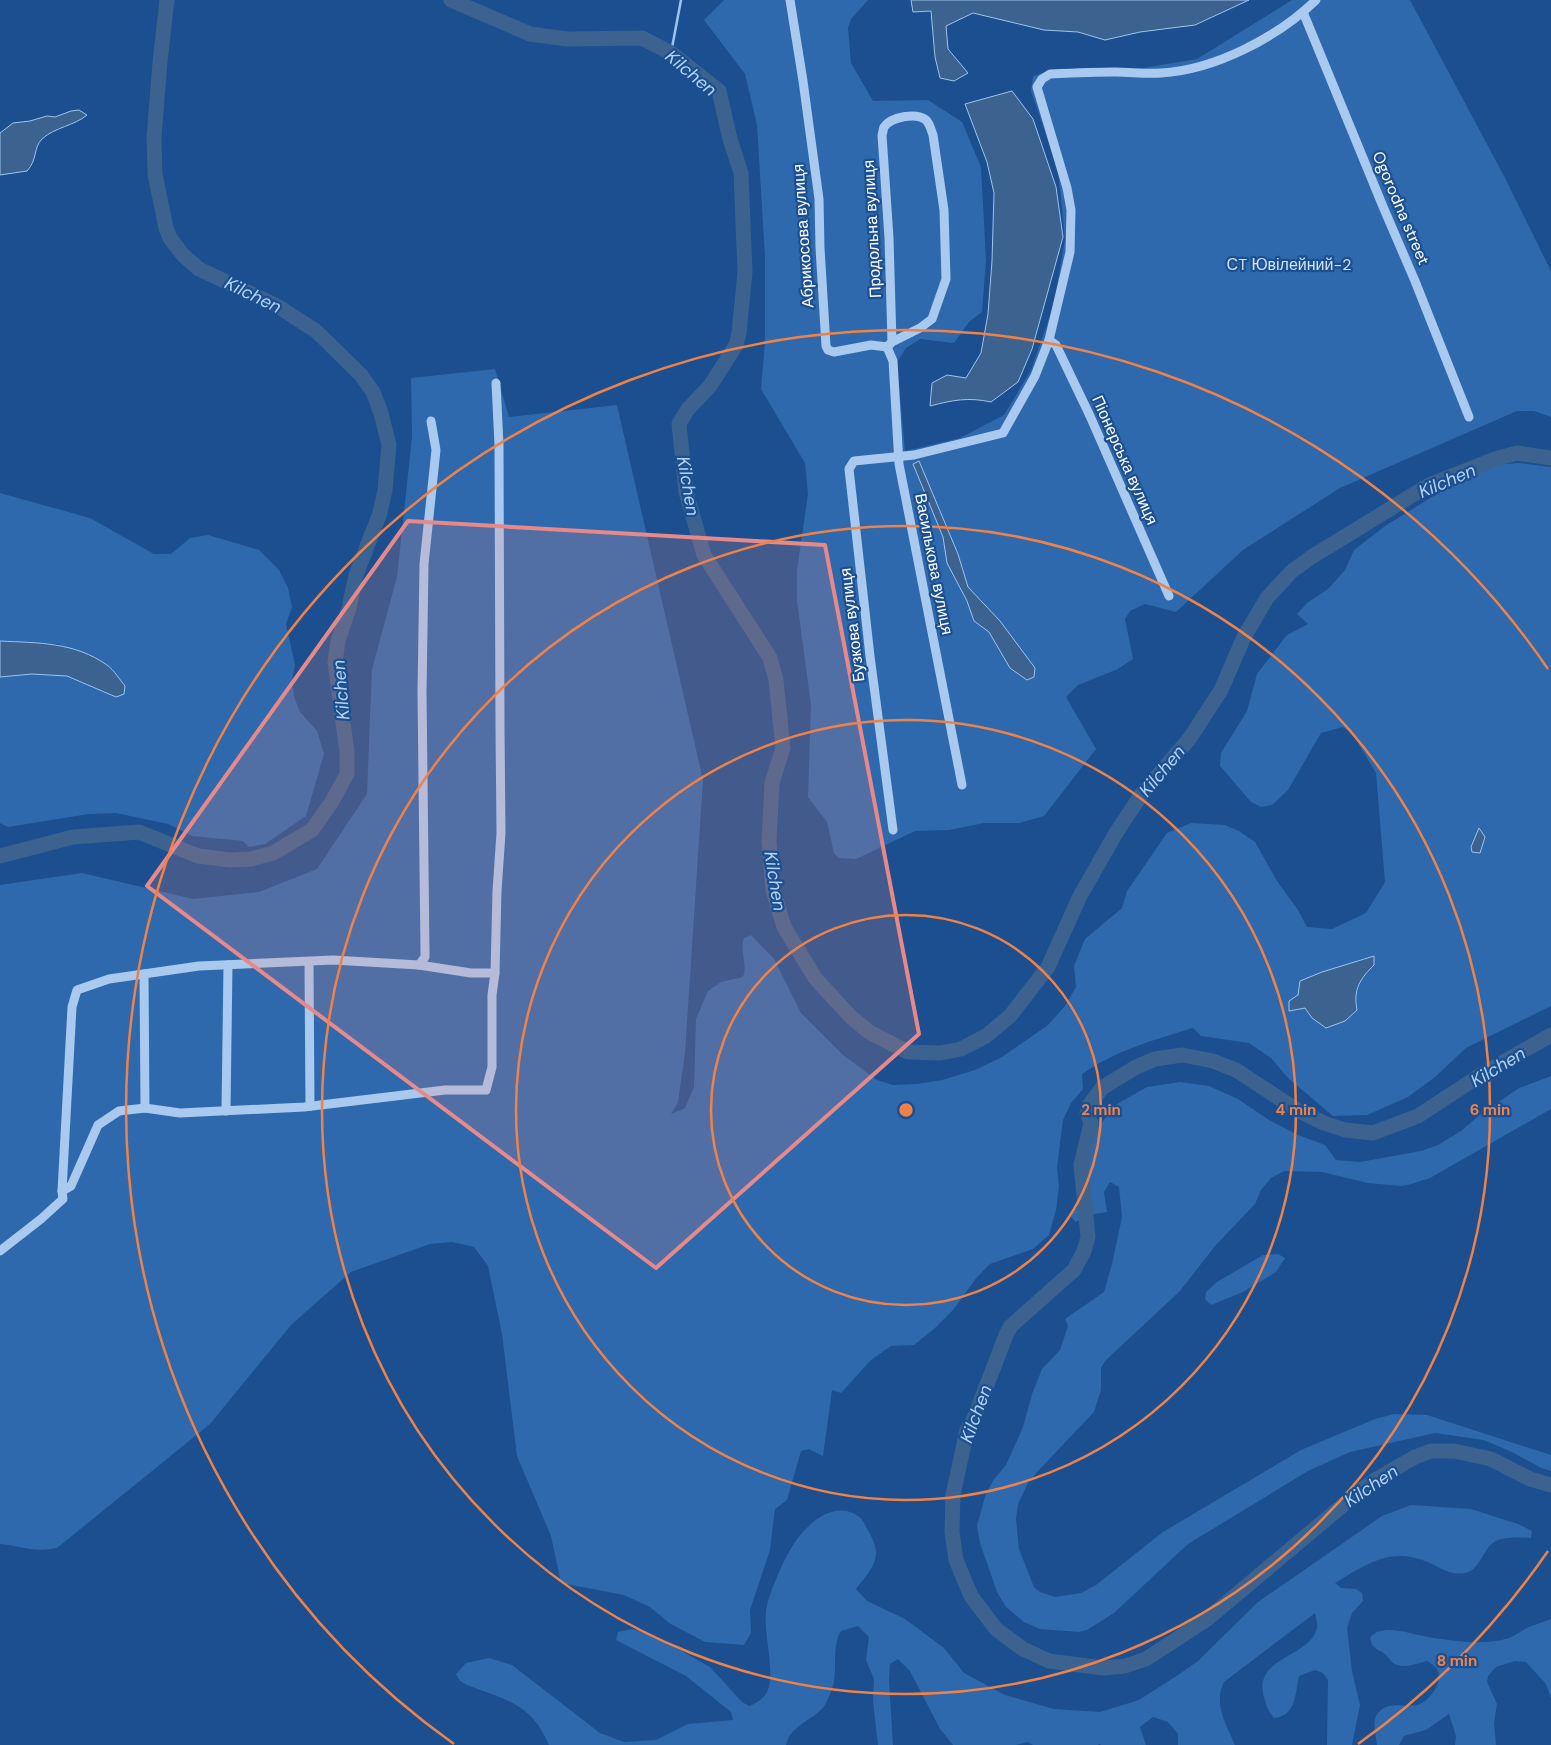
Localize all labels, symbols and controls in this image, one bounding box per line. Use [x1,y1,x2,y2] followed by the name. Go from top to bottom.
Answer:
[660,44,722,102] water label: Kilchen
[1368,148,1434,268] street label: Ogorodna street
[858,159,886,299] street label: Продольна вулиця
[787,163,819,309] street label: Абрикосова вулиця
[1227,254,1351,275] park label: СT Ювілейний-2
[221,271,285,319] water label: Kilchen
[1087,392,1163,528] street label: Піонерська вулиця
[671,454,705,518] water label: Kilchen
[1415,458,1479,504] water label: Kilchen
[910,491,958,637] street label: Василькова вулиця
[835,567,869,683] street label: Бузкова вулиця
[326,659,356,721] water label: Kilchen
[1133,740,1191,802] water label: Kilchen
[758,849,792,913] water label: Kilchen
[1466,1041,1530,1093] water label: Kilchen
[1081,1100,1121,1120] text: 2 min
[1276,1100,1316,1120] text: 4 min
[1470,1100,1510,1120] text: 6 min
[897,1101,915,1119] centre of rings
[954,1382,998,1446] water label: Kilchen
[1339,1459,1403,1513] water label: Kilchen
[1437,1651,1477,1671] text: 8 min

